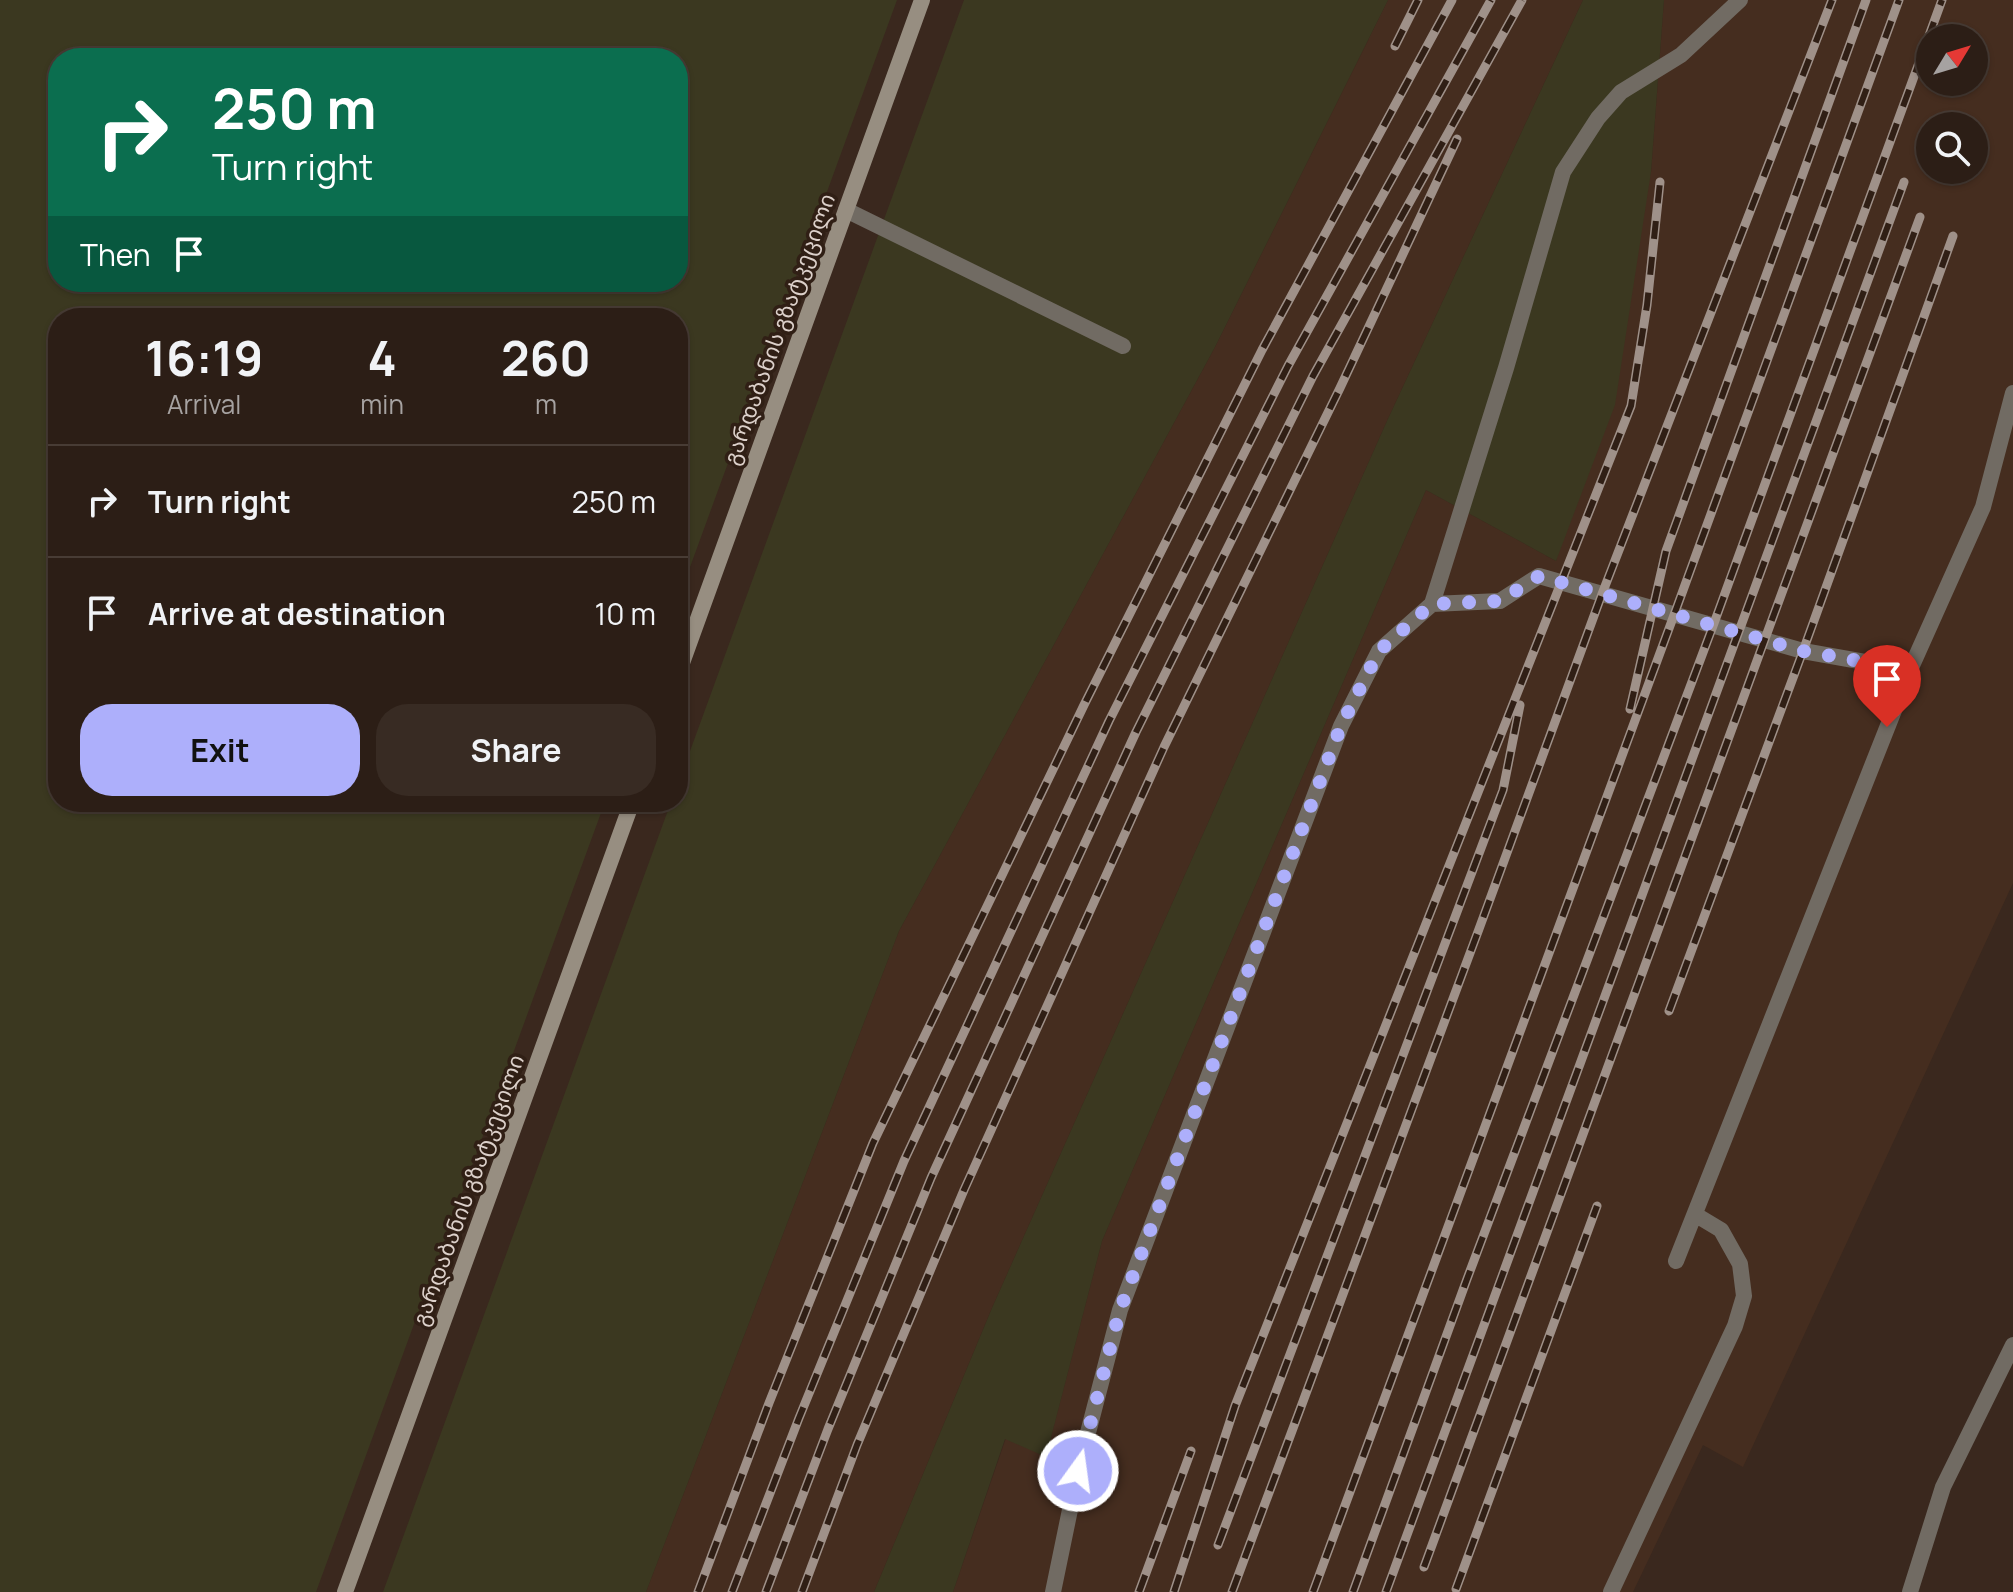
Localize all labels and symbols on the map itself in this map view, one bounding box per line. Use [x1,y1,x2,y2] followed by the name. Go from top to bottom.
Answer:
[1916,24,1988,96] north arrow
[716,189,842,469] street label: გარდაბანის გზატკეცილი
[1853,645,1921,727] pin
[405,1050,531,1330] street label: გარდაბანის გზატკეცილი
[1036,1429,1120,1513] position arrow

